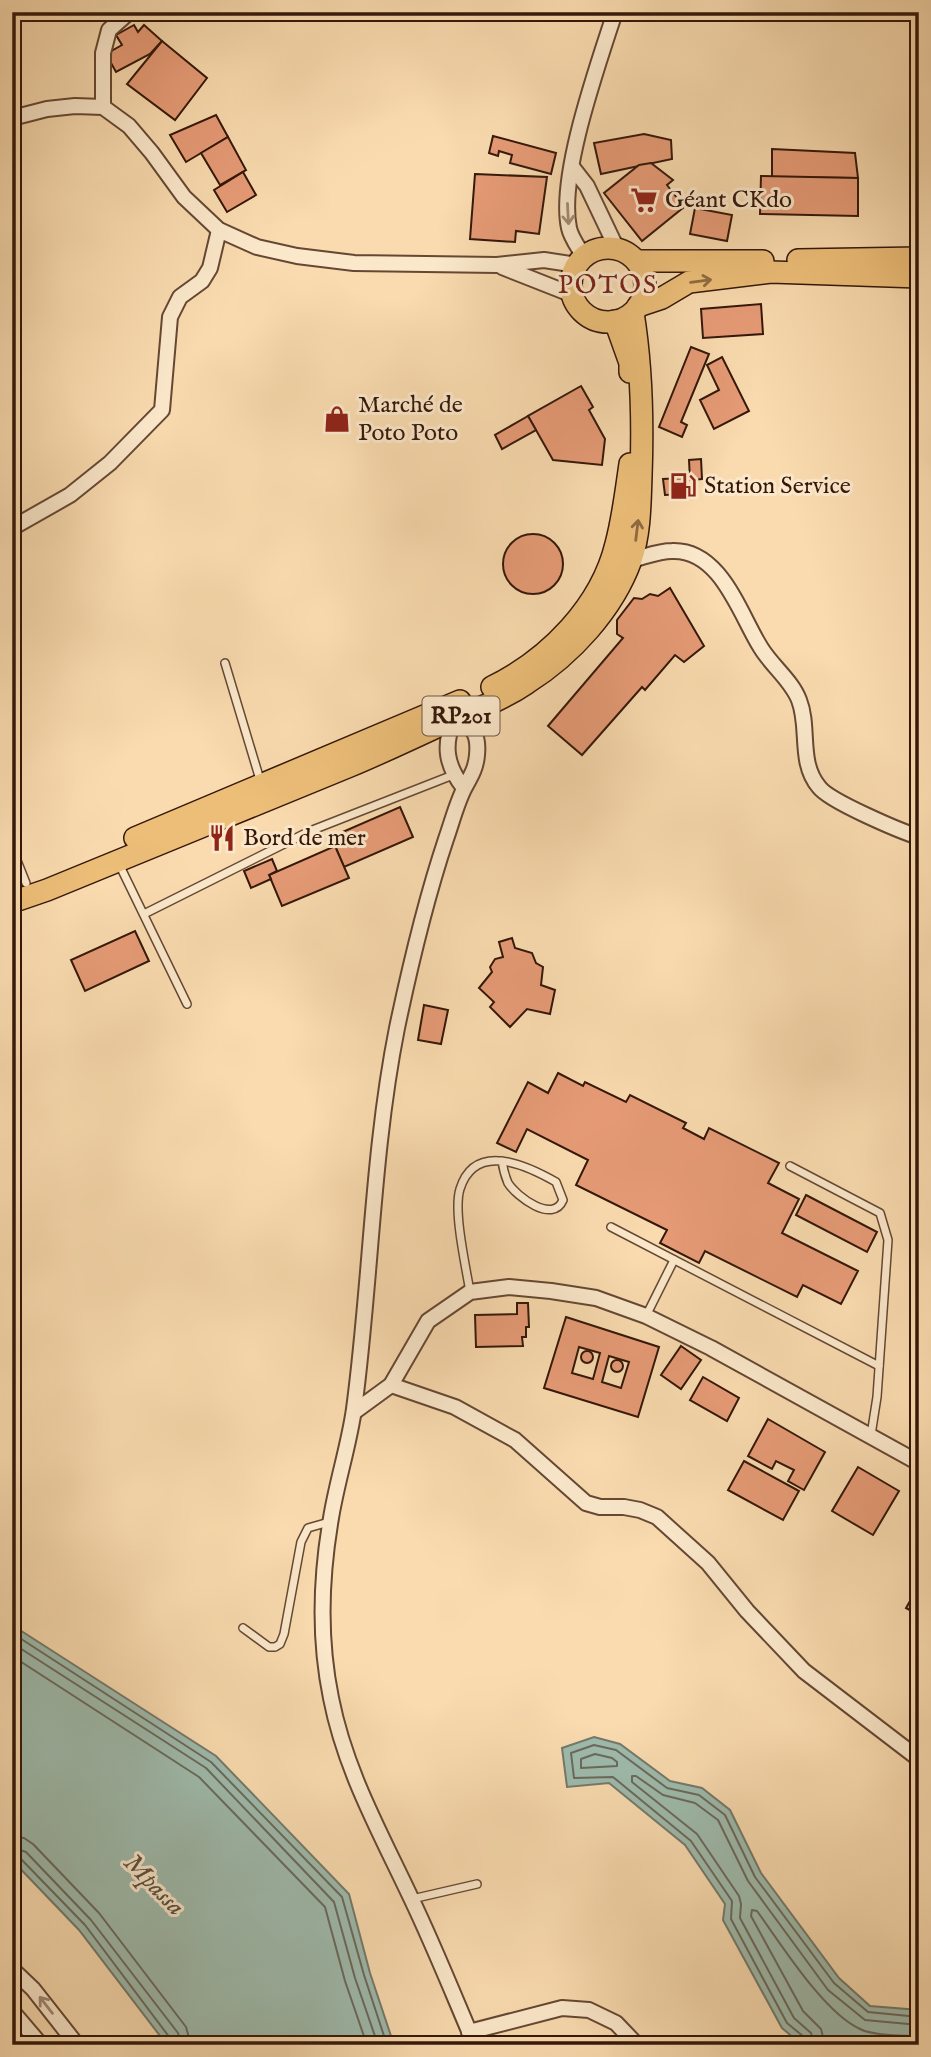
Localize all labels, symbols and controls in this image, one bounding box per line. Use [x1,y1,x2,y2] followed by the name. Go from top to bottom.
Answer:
[629,185,659,215] supermarket icon: Géant CKdo
[665,185,792,216] place label: Géant CKdo
[562,202,575,225] one-way arrow
[558,269,658,302] district label: POTOS
[689,274,712,287] one-way arrow
[358,390,463,449] place label: Marché de Poto Poto
[322,404,352,434] shop icon: Marché de Poto Poto
[668,471,698,501] fuel station icon: Station Service
[704,471,851,502] place label: Station Service
[631,519,644,542] one-way arrow
[422,696,500,736] road number: RP201
[207,823,237,853] restaurant icon: Bord de mer
[243,823,366,854] place label: Bord de mer
[116,1847,192,1923] water label: Mpassa
[38,1997,54,2015] one-way arrow

